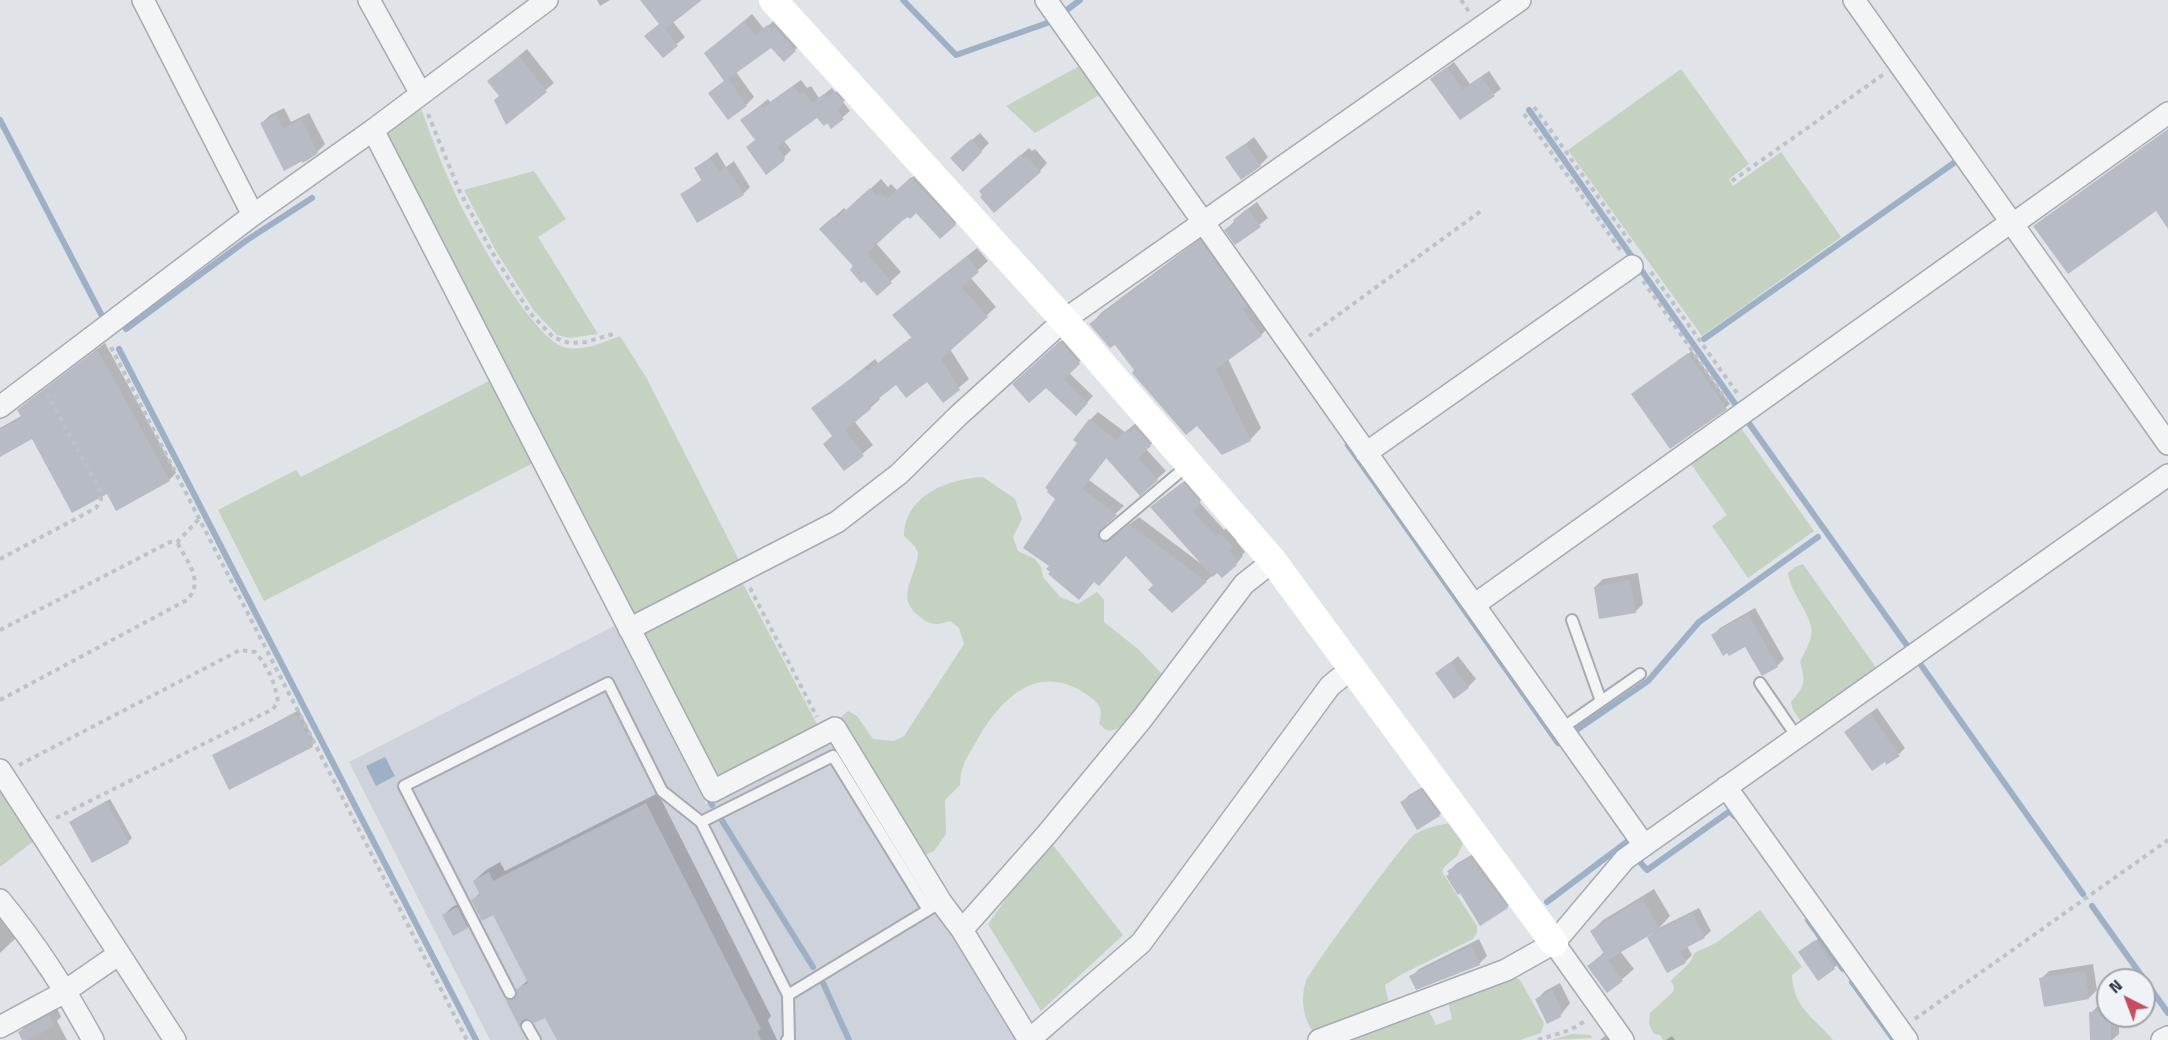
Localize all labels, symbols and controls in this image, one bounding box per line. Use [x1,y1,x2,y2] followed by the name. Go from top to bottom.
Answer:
[2096,968,2156,1028] north arrow
[2103,973,2127,999] text: N

